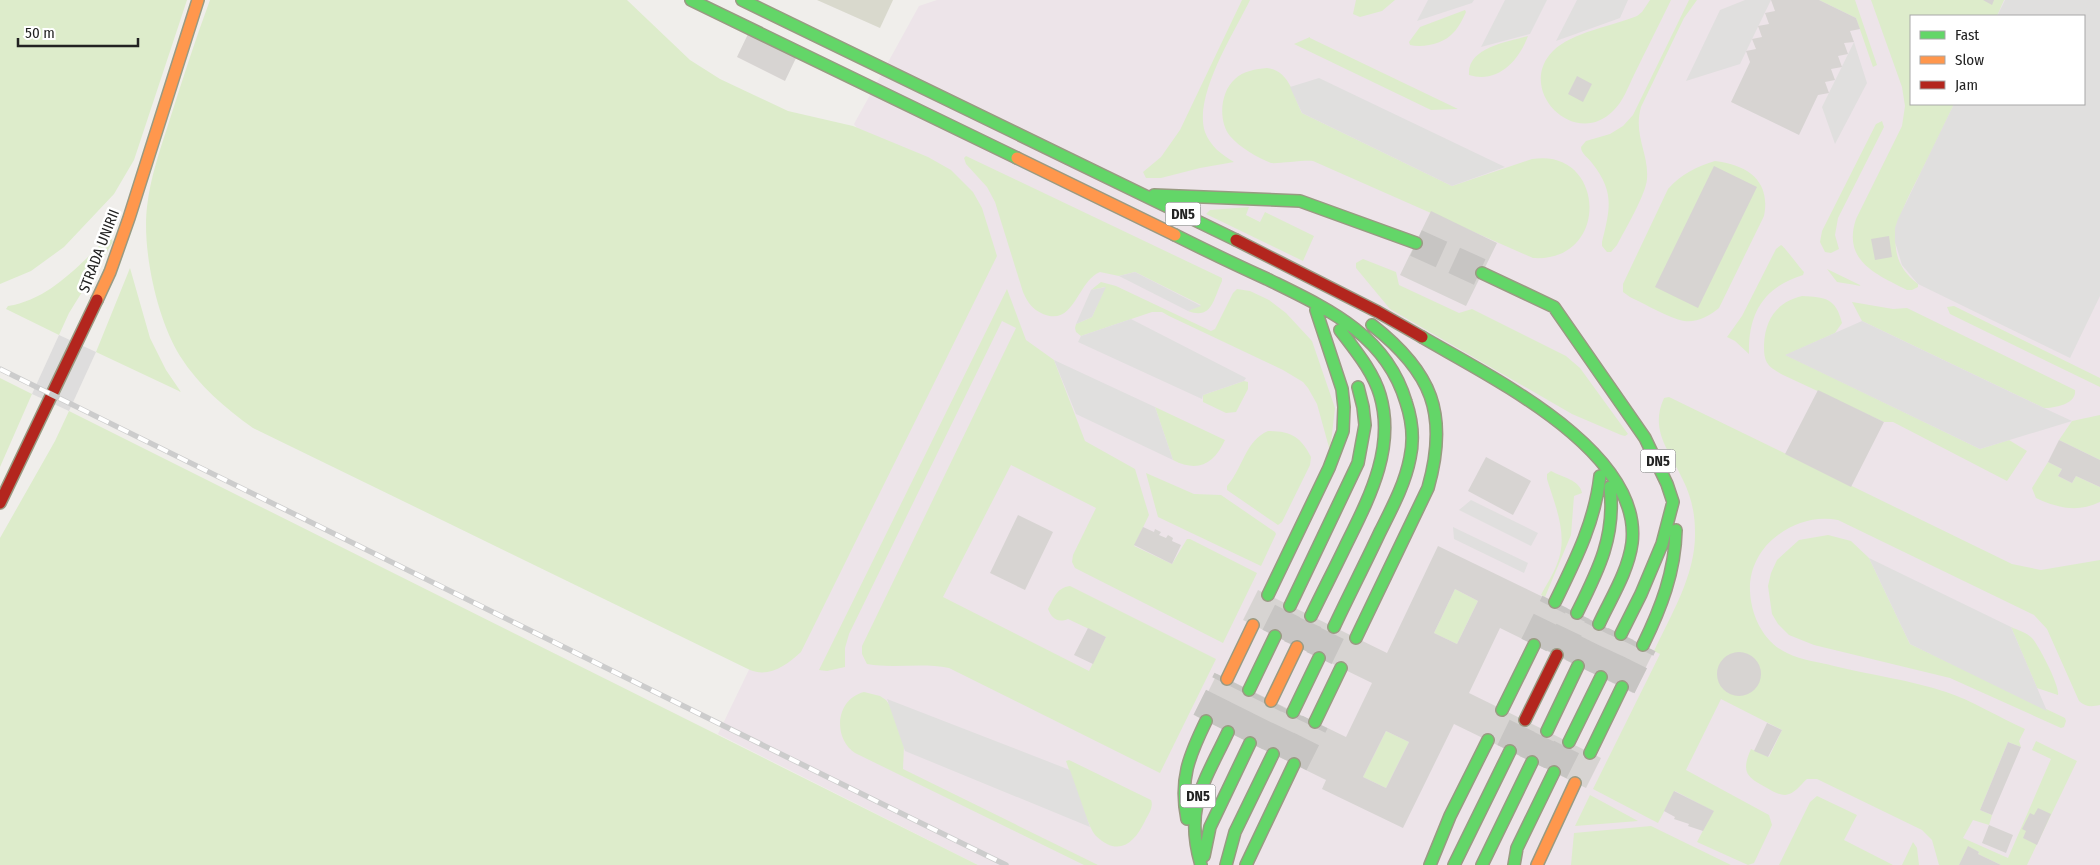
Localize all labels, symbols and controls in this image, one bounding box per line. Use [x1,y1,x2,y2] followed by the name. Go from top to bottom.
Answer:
[18,15,138,47] scale bar
[1910,15,2085,105] legend
[25,24,55,42] text: 50 m
[1955,26,1979,44] text: Fast
[1955,51,1984,69] text: Slow
[1955,76,1978,94] text: Jam
[1166,202,1200,225] road number: DN5
[75,207,123,295] street label: STRADA UNIRII
[1640,450,1676,472] road number: DN5
[1180,784,1216,808] road number: DN5

